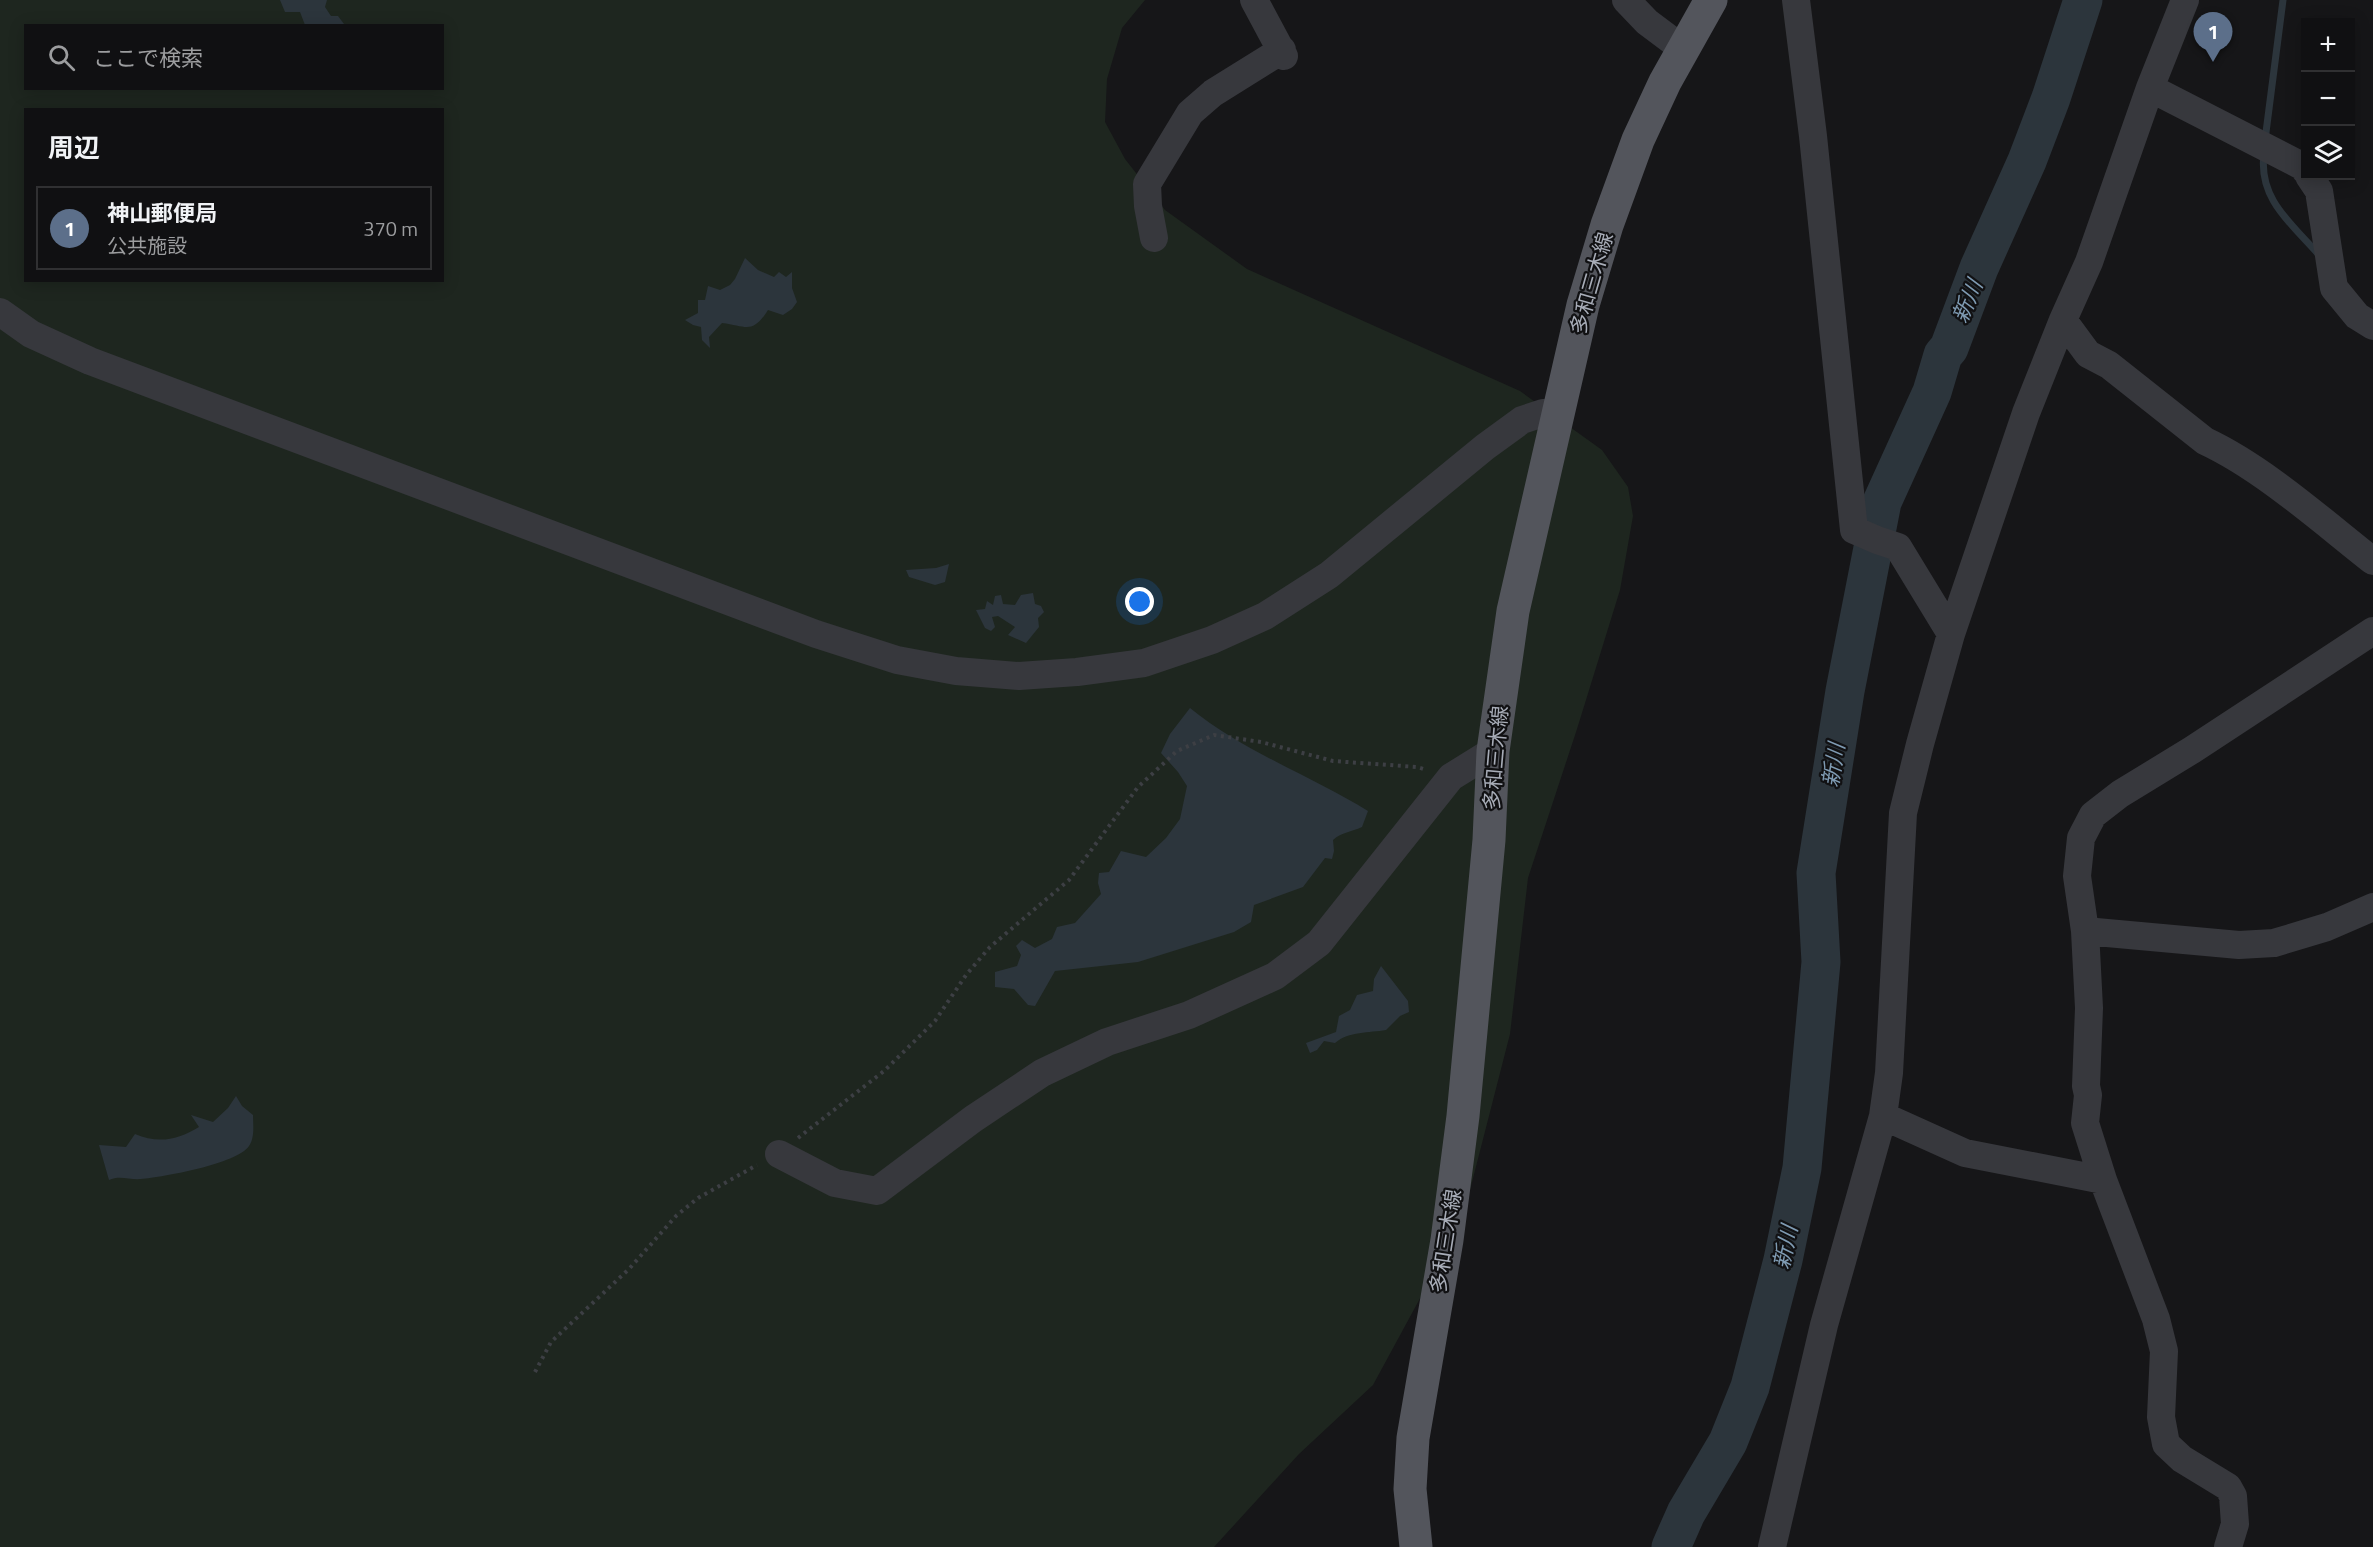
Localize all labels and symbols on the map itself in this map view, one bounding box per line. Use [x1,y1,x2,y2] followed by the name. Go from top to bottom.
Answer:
[2194,13,2232,62] pin: 1
[1561,228,1621,338] street label: 多和三木線
[1943,272,1992,328] water label: 新川
[1125,587,1154,616] your location
[1474,704,1516,812] street label: 多和三木線
[1813,739,1854,789] water label: 新川
[1421,1187,1469,1295] street label: 多和三木線
[1764,1220,1807,1272] water label: 新川

